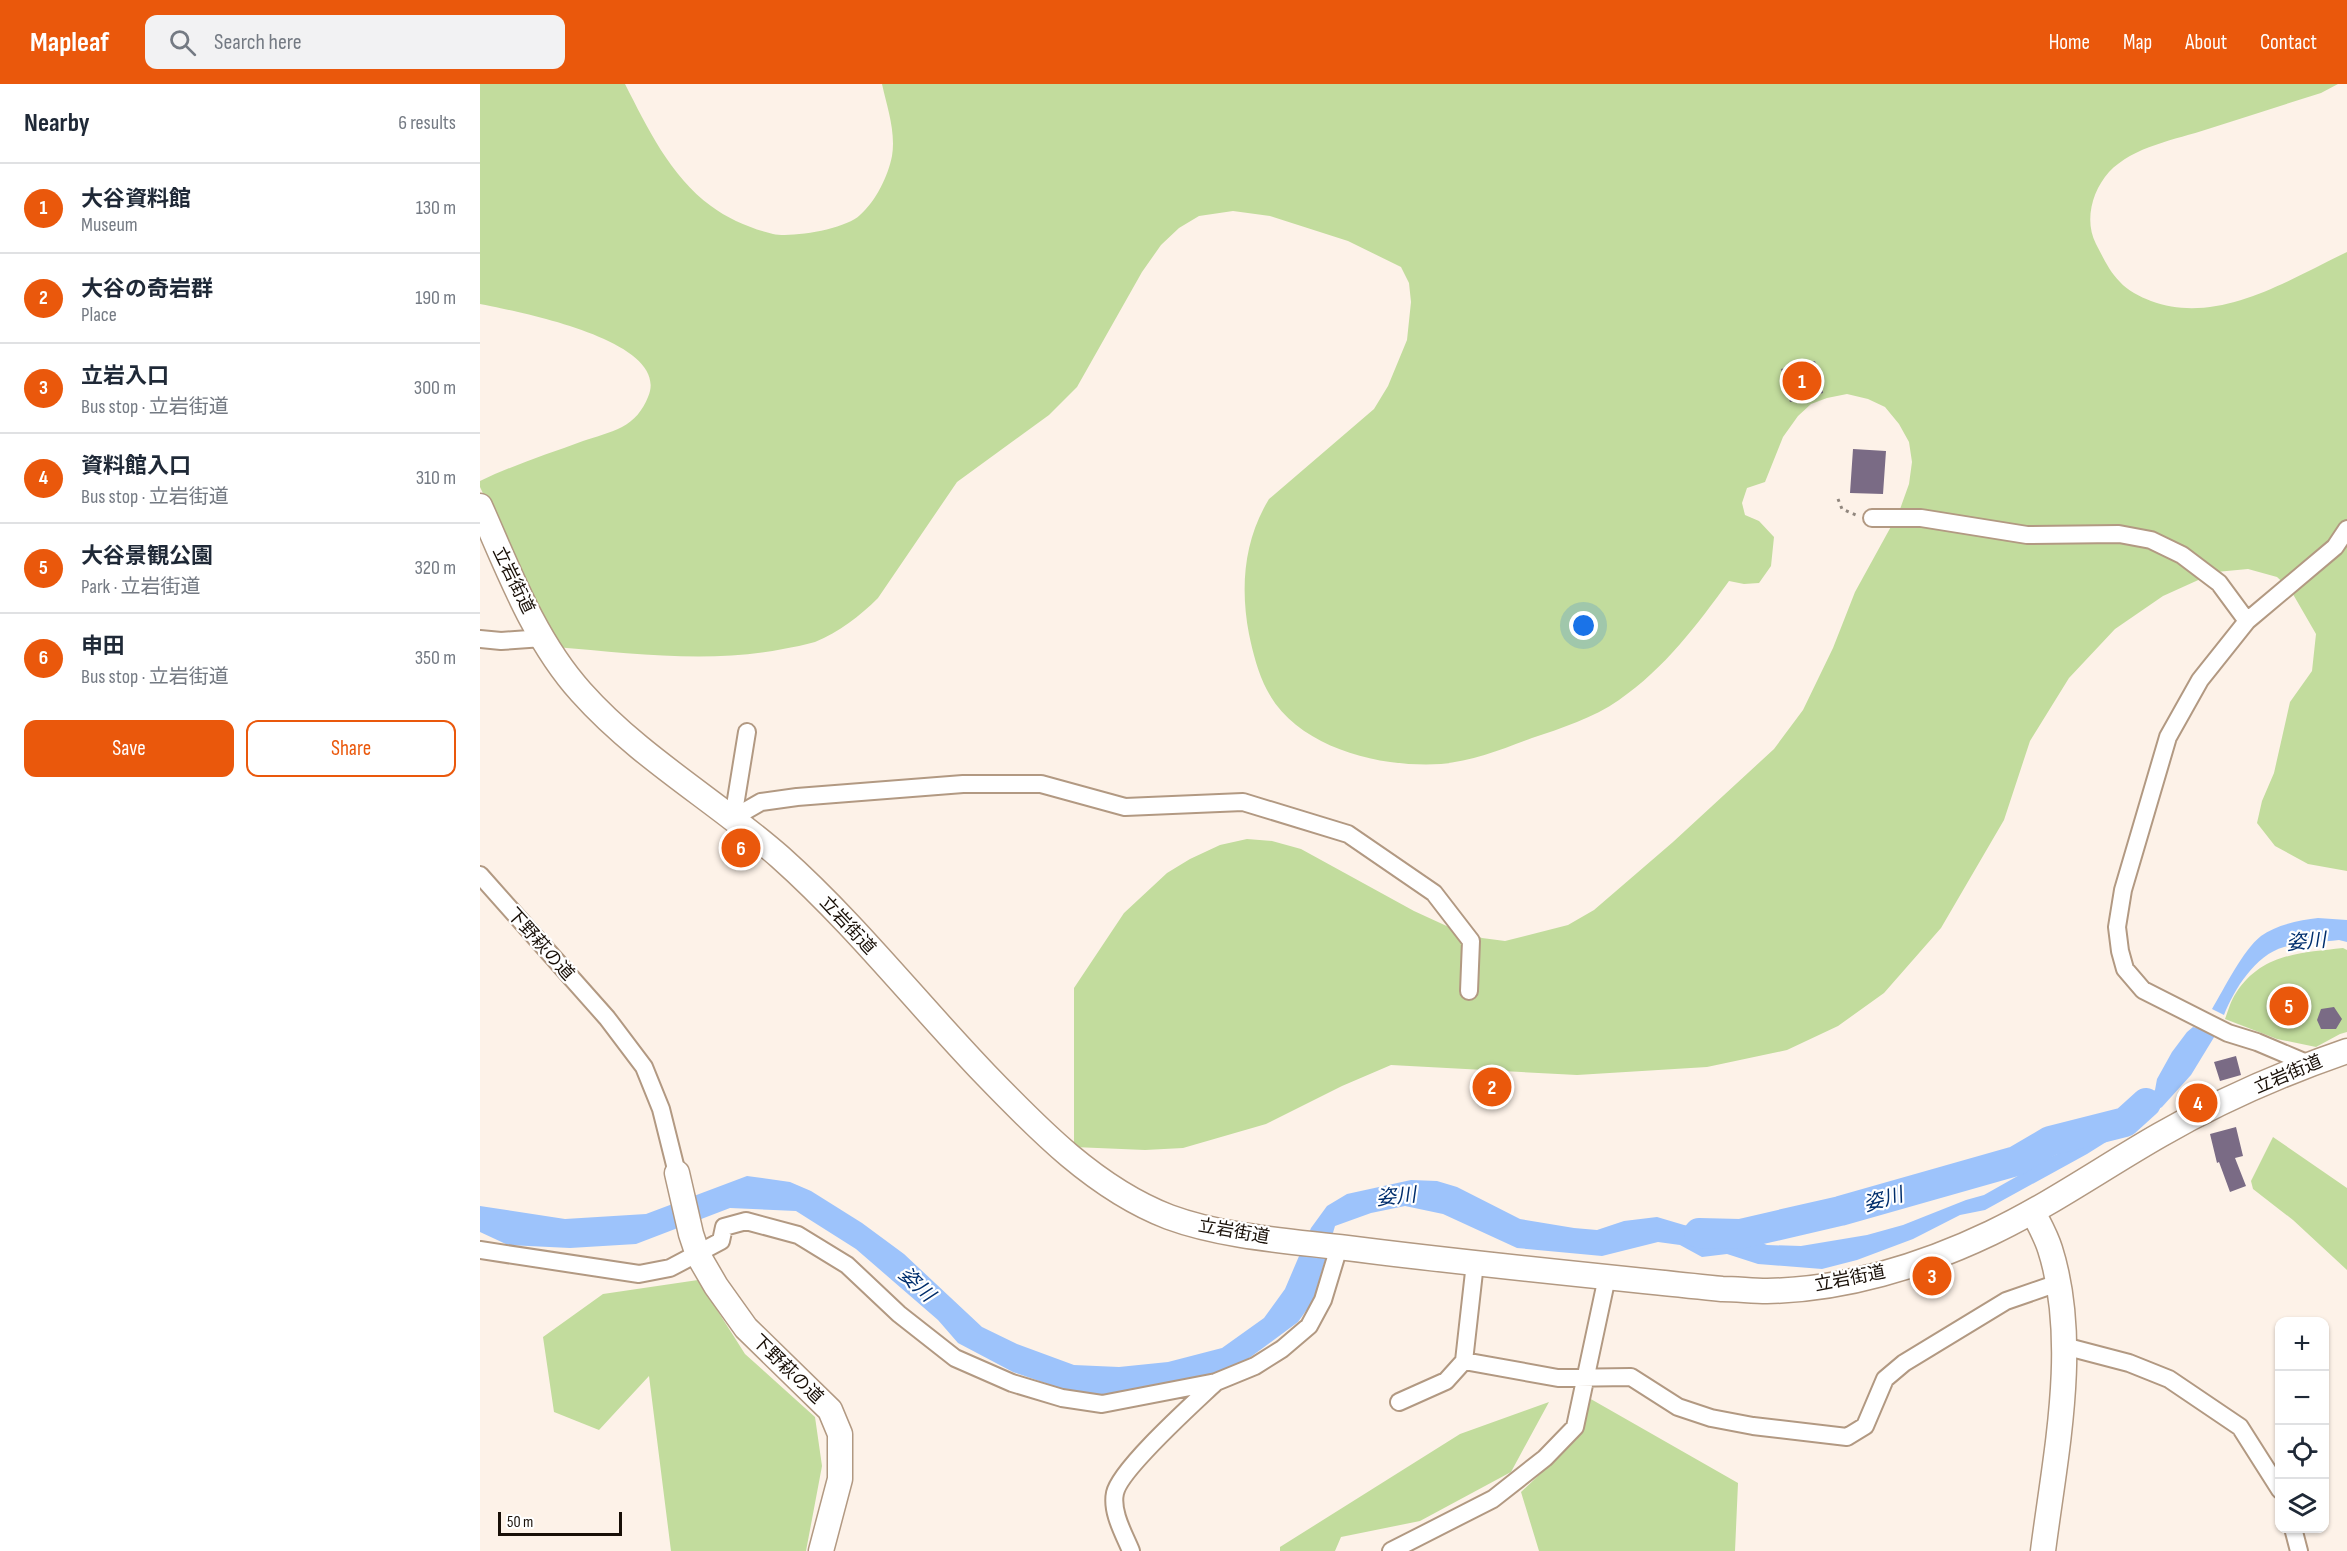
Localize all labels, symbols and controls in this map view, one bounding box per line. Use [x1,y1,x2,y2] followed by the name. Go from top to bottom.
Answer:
[145,15,565,69] search box
[30,26,109,59] text: Mapleaf
[166,26,199,59] icon: search
[214,29,302,56] text: Search here
[2049,30,2090,55] text: Home
[2123,30,2152,55] text: Map
[2185,30,2227,55] text: About
[2260,30,2317,55] text: Contact
[24,108,90,139] text: Nearby
[398,111,456,135] text: 6 results
[81,186,191,213] text: 大谷資料館
[40,196,47,220] text: 1
[416,196,456,220] text: 130 m
[81,213,138,237] text: Museum
[81,276,213,303] text: 大谷の奇岩群
[39,286,48,310] text: 2
[415,286,456,310] text: 190 m
[81,303,117,327] text: Place
[1782,358,1822,404] pin: 1
[81,363,169,390] text: 立岩入口
[39,376,48,400] text: 3
[414,376,456,400] text: 300 m
[81,395,229,419] text: Bus stop · 立岩街道
[81,453,191,480] text: 資料館入口
[39,466,48,490] text: 4
[416,466,456,490] text: 310 m
[81,485,229,509] text: Bus stop · 立岩街道
[81,543,213,570] text: 大谷景観公園
[488,543,539,617] street label: 立岩街道
[39,556,48,580] text: 5
[414,556,456,580] text: 320 m
[81,575,201,599] text: Park · 立岩街道
[1569,611,1598,640] your location
[81,633,125,660] text: 申田
[39,646,48,670] text: 6
[415,646,456,670] text: 350 m
[81,665,229,689] text: Bus stop · 立岩街道
[24,720,234,777] button: Save
[246,720,456,777] button: Share
[722,826,760,870] pin: 6
[815,892,880,959] street label: 立岩街道
[503,904,579,985] street label: 下野萩の道
[2285,928,2329,956] water label: 姿川
[2270,984,2308,1028] pin: 5
[2251,1051,2325,1098] street label: 立岩街道
[1472,1064,1512,1110] pin: 2
[2178,1080,2218,1126] pin: 4
[1861,1182,1908,1217] water label: 姿川
[1375,1183,1419,1211] water label: 姿川
[1197,1215,1271,1248] street label: 立岩街道
[1912,1254,1952,1298] pin: 3
[1813,1261,1887,1296] street label: 立岩街道
[894,1262,941,1309] water label: 姿川
[2275,1317,2329,1533] map controls
[2275,1317,2329,1371] button: +
[748,1331,827,1408] street label: 下野萩の道
[2275,1371,2329,1425] button: −
[2275,1425,2329,1479] button: locate
[2275,1479,2329,1533] button: layers
[498,1509,622,1536] scale bar
[507,1513,533,1532] text: 50 m

